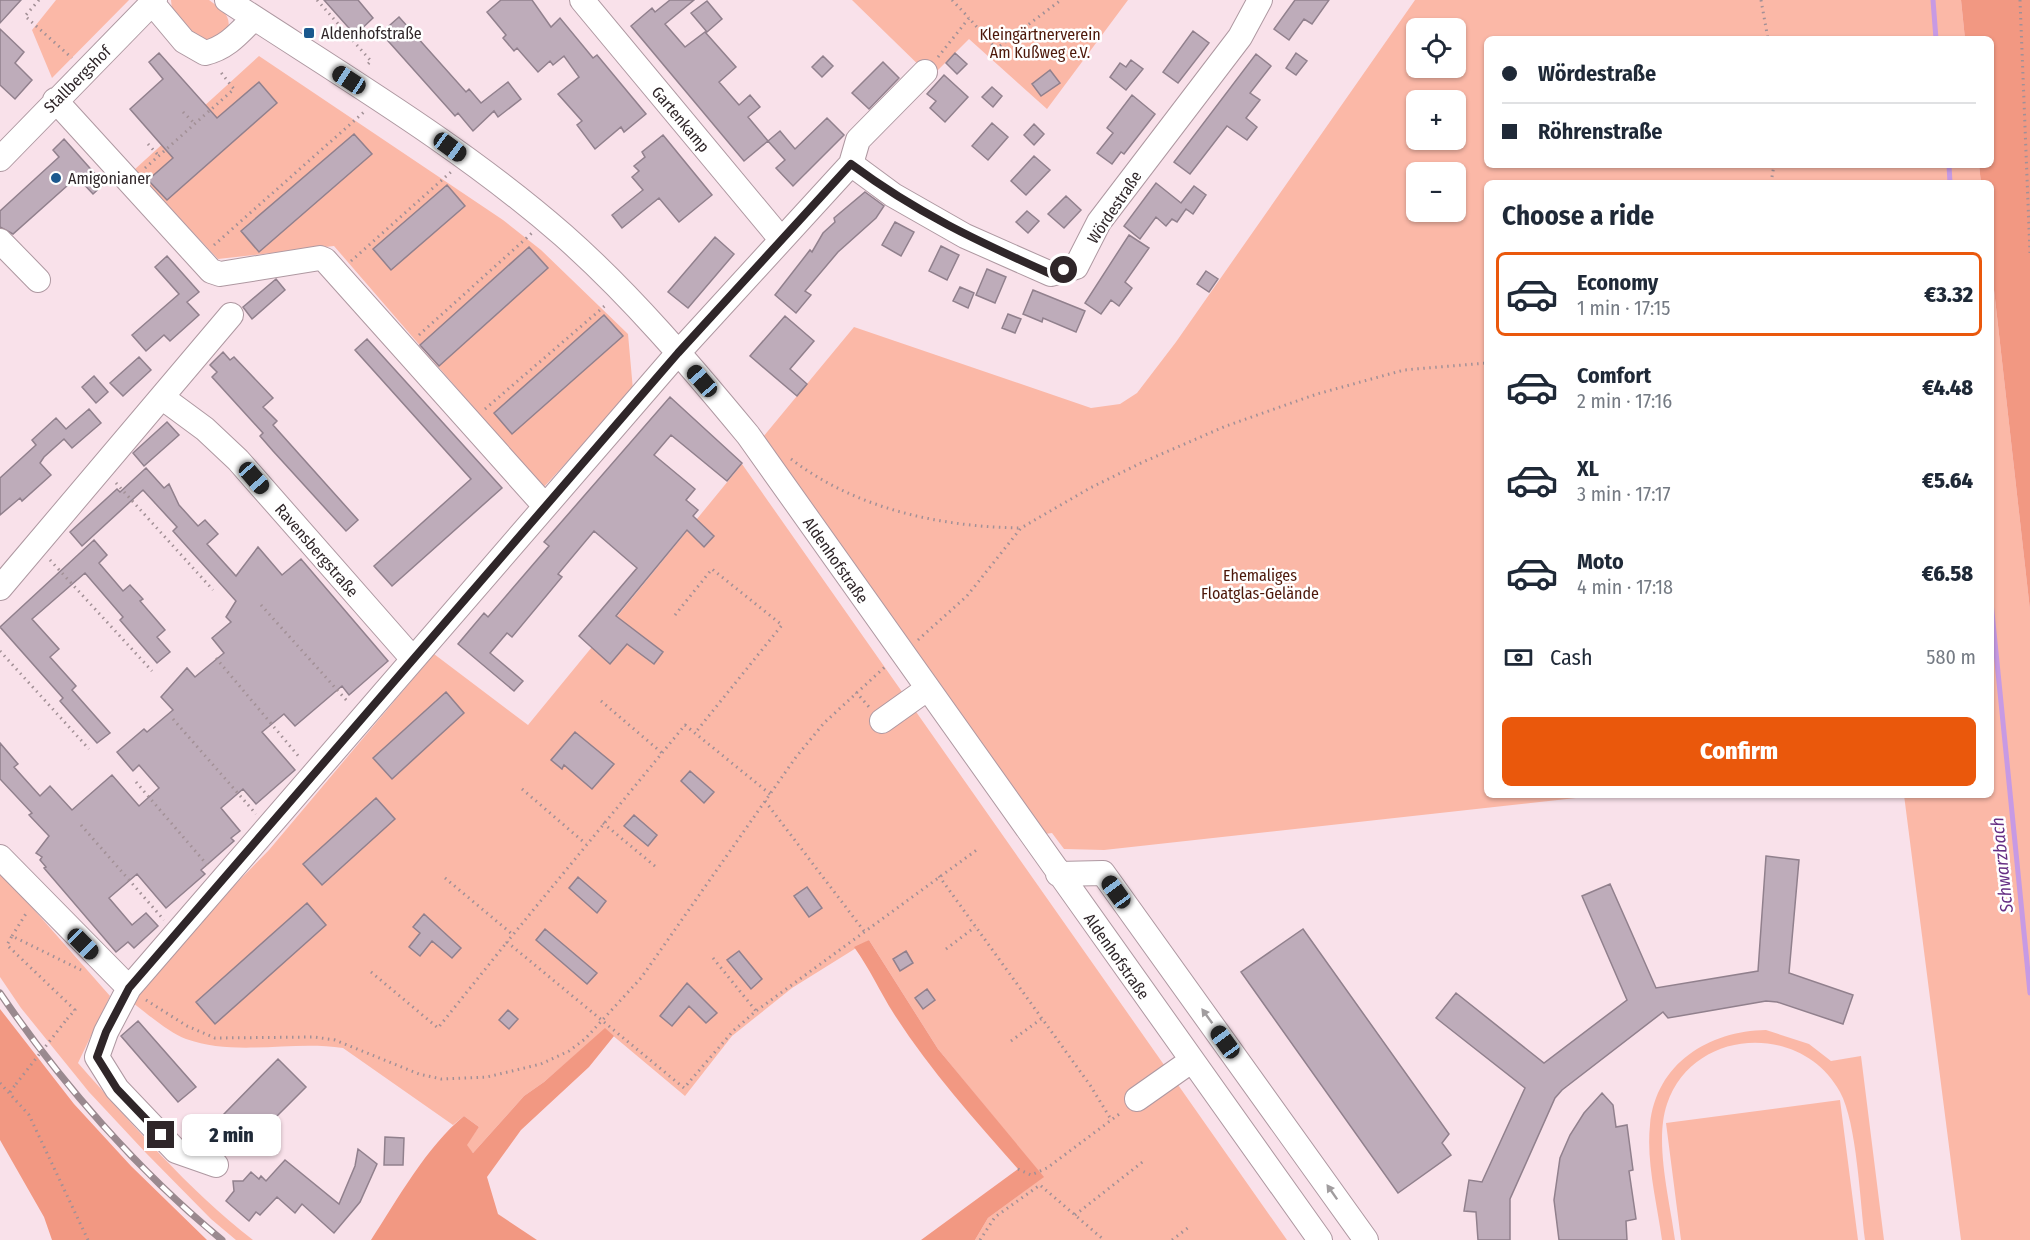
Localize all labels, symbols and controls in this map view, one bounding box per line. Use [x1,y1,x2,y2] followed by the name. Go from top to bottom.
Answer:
[1406,18,1466,222] map controls
[1406,18,1466,78] button: locate
[321,24,422,43] place label: Aldenhofstraße
[979,25,1101,62] park label: Kleingärtnerverein Am Kußweg e.V.
[302,26,316,40] marker: Aldenhofstraße
[40,41,116,117] street label: Stallbergshof
[1538,60,1656,87] text: Wördestraße
[329,63,369,97] car
[648,83,714,156] street label: Gartenkamp
[1406,90,1466,150] button: +
[1538,118,1662,145] text: Röhrenstraße
[430,129,470,165] car
[1406,162,1466,222] button: −
[1083,167,1146,247] street label: Wördestraße
[68,169,151,188] place label: Amigonianer
[49,171,63,185] marker: Amigonianer
[1502,200,1654,232] text: Choose a ride
[1050,256,1077,283] route start
[1505,267,1559,321] icon: car
[1577,269,1658,296] text: Economy
[1924,281,1973,308] text: €3.32
[1577,296,1670,320] text: 1 min · 17:15
[1505,360,1559,414] icon: car
[683,362,721,400] car
[1577,362,1651,389] text: Comfort
[1922,374,1973,401] text: €4.48
[1577,389,1672,413] text: 2 min · 17:16
[1505,453,1559,507] icon: car
[1577,455,1599,482] text: XL
[235,459,273,497] car
[1922,467,1973,494] text: €5.64
[1577,482,1671,506] text: 3 min · 17:17
[271,500,362,601] street label: Ravensbergstraße
[799,514,872,607] street label: Aldenhofstraße
[1505,546,1559,600] icon: car
[1577,548,1624,575] text: Moto
[1922,560,1973,587] text: €6.58
[1201,566,1319,603] park label: Ehemaliges Floatglas-Gelände
[1577,575,1673,599] text: 4 min · 17:18
[1502,641,1535,674] icon: cash
[1550,644,1593,671] text: Cash
[1926,645,1976,669] text: 580 m
[1502,717,1976,786] button: Confirm
[1986,816,2018,915] water label: Schwarzbach
[1098,872,1134,912] car
[1080,910,1153,1003] street label: Aldenhofstraße
[64,925,102,963] car
[1201,1009,1213,1024] one-way arrow
[1207,1022,1243,1062] car
[182,1114,281,1156] callout: 2 min
[147,1121,174,1148] route end
[209,1123,254,1147] text: 2 min
[1326,1185,1338,1201] one-way arrow

